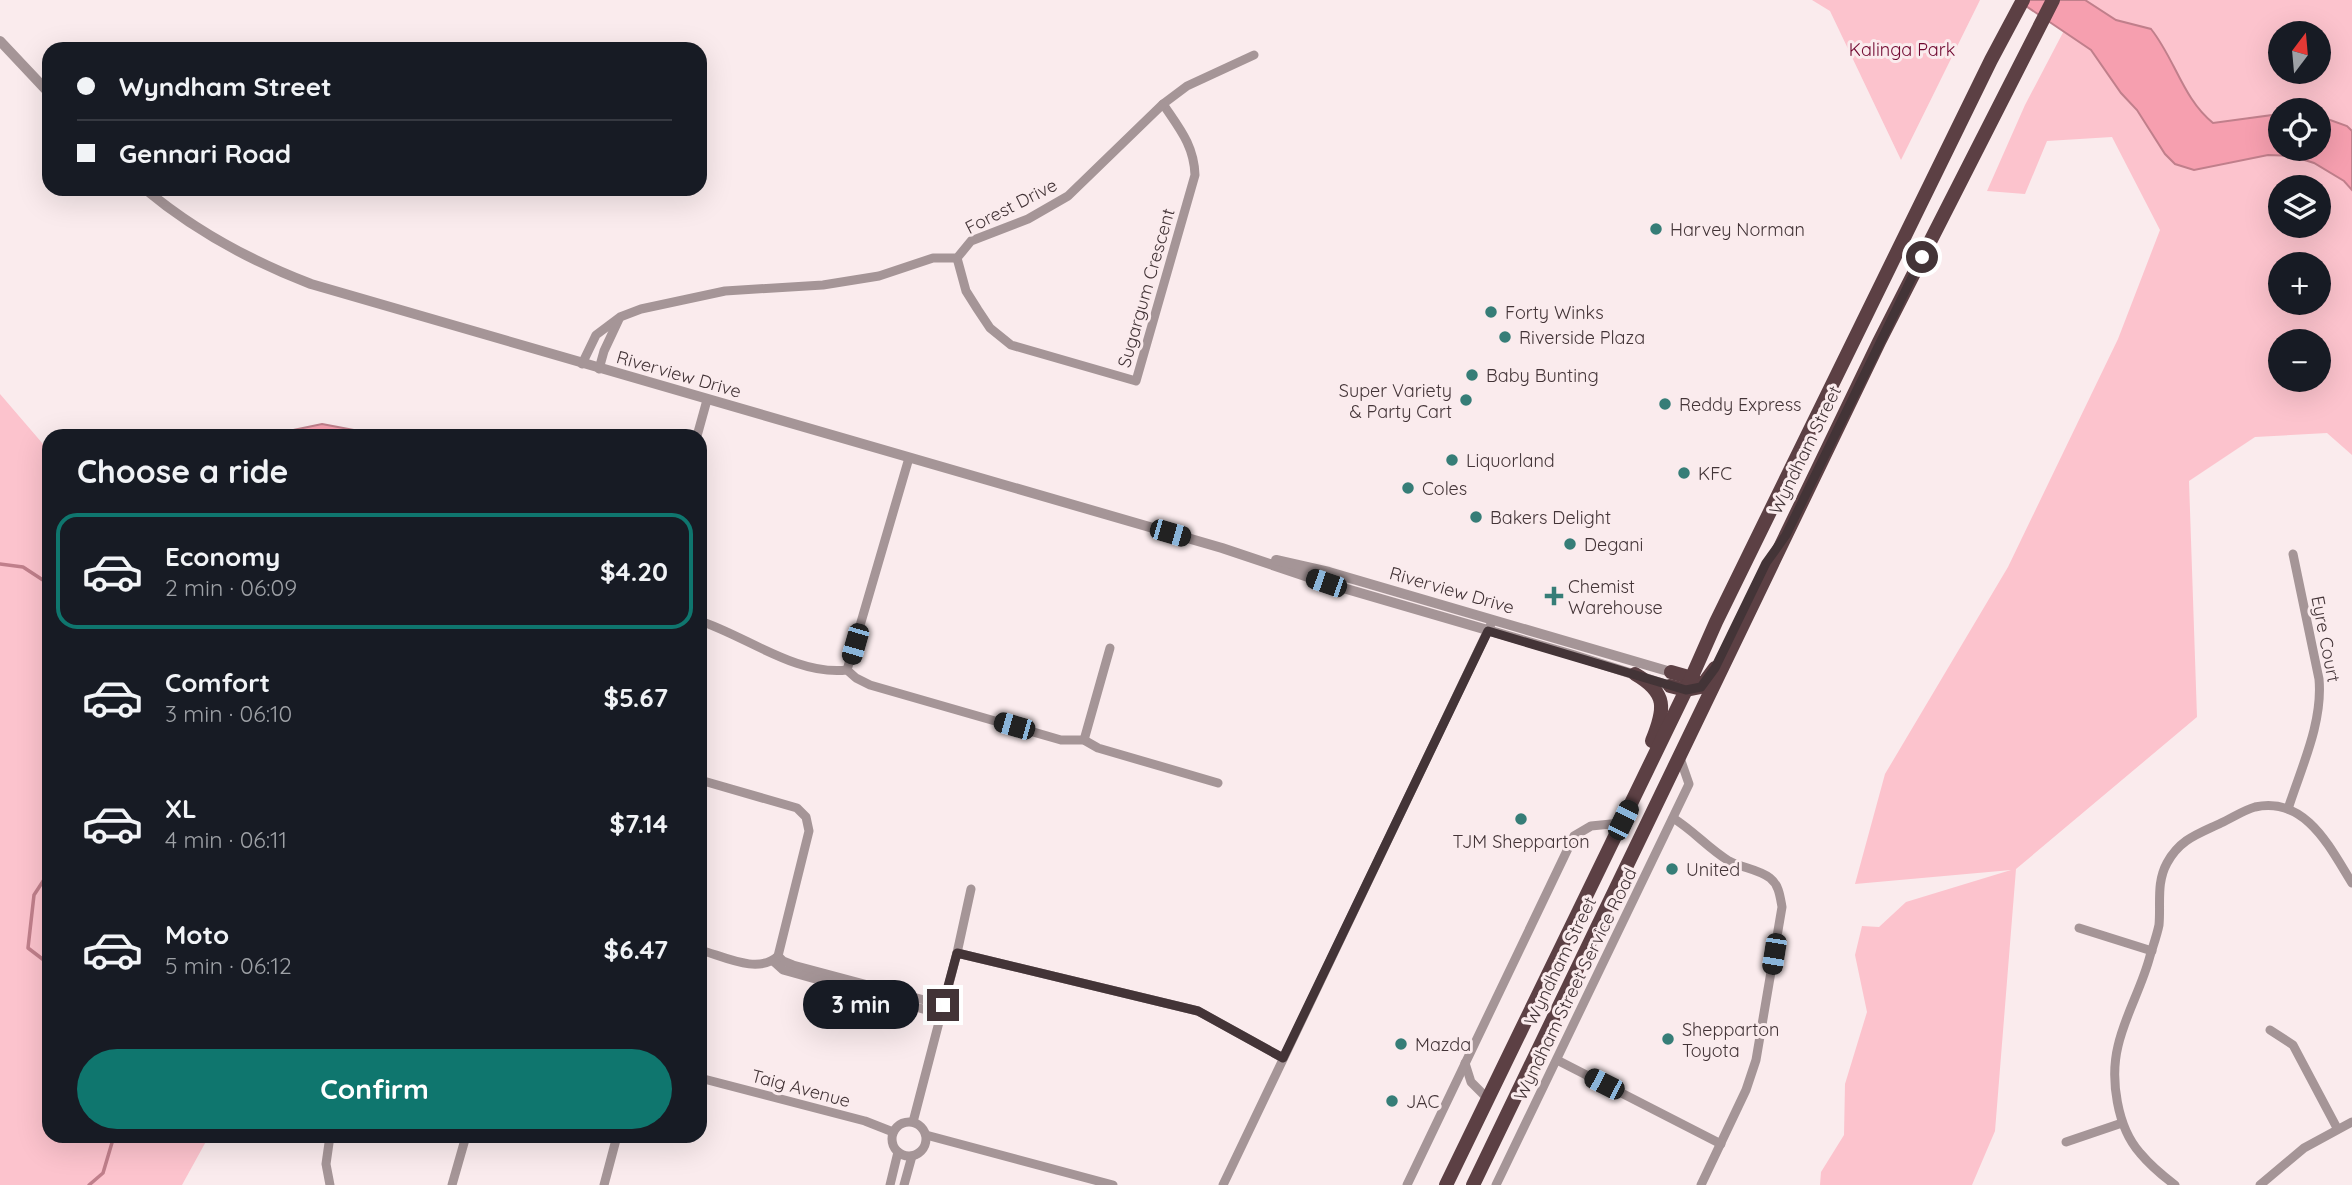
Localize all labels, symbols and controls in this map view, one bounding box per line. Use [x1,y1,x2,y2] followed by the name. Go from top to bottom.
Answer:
[2268,21,2331,84] north arrow
[2268,21,2331,392] map controls
[1849,38,1955,61] park label: Kalinga Park
[119,70,332,103] text: Wyndham Street
[2268,98,2331,161] button: locate
[119,137,291,170] text: Gennari Road
[961,173,1061,239] street label: Forest Drive
[2268,175,2331,238] button: layers
[1112,206,1180,370] street label: Sugargum Crescent
[1670,218,1805,241] place label: Harvey Norman
[1648,221,1664,237] marker: Harvey Norman
[1906,241,1938,273] route start
[2268,252,2331,315] button: +
[1505,301,1604,324] place label: Forty Winks
[1483,304,1499,320] marker: Forty Winks
[1519,326,1645,349] place label: Riverside Plaza
[1497,329,1513,345] marker: Riverside Plaza
[2268,329,2331,392] button: −
[614,345,744,403] street label: Riverview Drive
[1486,364,1599,387] place label: Baby Bunting
[1464,367,1480,383] marker: Baby Bunting
[1339,379,1452,423] place label: Super Variety & Party Cart
[1764,382,1846,518] street label: Wyndham Street
[1458,392,1474,408] marker: Super Variety & Party Cart
[1679,393,1802,416] place label: Reddy Express
[1657,396,1673,412] marker: Reddy Express
[1466,449,1555,472] place label: Liquorland
[77,451,289,491] text: Choose a ride
[1444,452,1460,468] marker: Liquorland
[1698,462,1732,485] place label: KFC
[1676,465,1692,481] marker: KFC
[1422,477,1467,500] place label: Coles
[1400,480,1416,496] marker: Coles
[1490,506,1611,529] place label: Bakers Delight
[1468,509,1484,525] marker: Bakers Delight
[1147,517,1194,549] car
[1584,533,1643,556] place label: Degani
[1562,536,1578,552] marker: Degani
[81,540,144,603] icon: car
[165,540,280,573] text: Economy
[600,555,668,588] text: $4.20
[1387,561,1517,619] street label: Riverview Drive
[1303,566,1350,600] car
[165,573,297,602] text: 2 min · 06:09
[1568,575,1663,619] place label: Chemist Warehouse
[1546,588,1562,604] marker: Chemist Warehouse
[2306,594,2346,684] street label: Eyre Court
[840,621,871,667] car
[81,666,144,729] icon: car
[165,666,270,699] text: Comfort
[603,681,668,714] text: $5.67
[165,699,292,728] text: 3 min · 06:10
[991,710,1038,742] car
[81,792,144,855] icon: car
[165,792,197,825] text: XL
[1605,797,1642,843] car
[609,807,668,840] text: $7.14
[1513,811,1529,827] marker: TJM Shepparton
[165,825,287,854] text: 4 min · 06:11
[1452,830,1590,853] place label: TJM Shepparton
[1686,858,1740,881] place label: United
[1664,861,1680,877] marker: United
[1509,864,1641,1104] street label: Wyndham Street Service Road
[1519,893,1601,1029] street label: Wyndham Street
[81,918,144,981] icon: car
[165,918,229,951] text: Moto
[1761,932,1788,976] car
[604,933,668,966] text: $6.47
[165,951,292,980] text: 5 min · 06:12
[803,981,918,1030] callout: 3 min
[927,989,959,1021] route end
[831,990,891,1019] text: 3 min
[1682,1018,1779,1062] place label: Shepparton Toyota
[1660,1031,1676,1047] marker: Shepparton Toyota
[1415,1033,1471,1056] place label: Mazda
[1393,1036,1409,1052] marker: Mazda
[77,1049,672,1129] button: Confirm
[749,1064,853,1112] street label: Taig Avenue
[1581,1065,1628,1103] car
[1406,1090,1440,1113] place label: JAC
[1384,1093,1400,1109] marker: JAC

